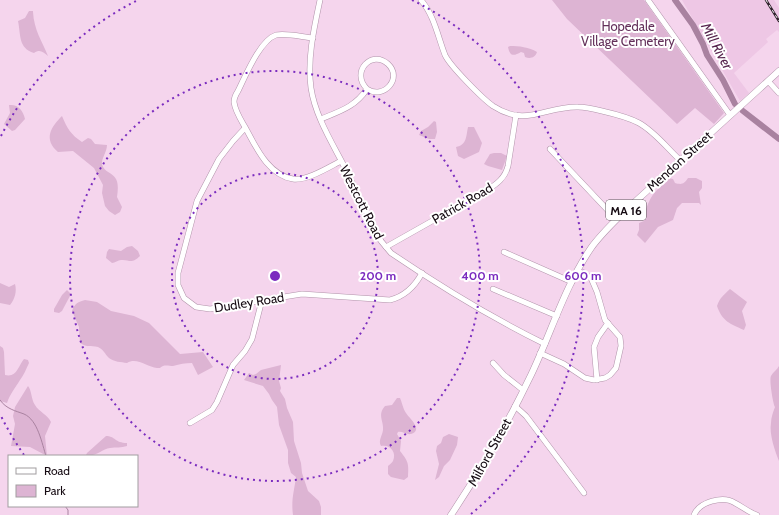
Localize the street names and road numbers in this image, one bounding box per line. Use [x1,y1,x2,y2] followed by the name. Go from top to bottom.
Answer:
[643,127,715,194] street label: Mendon Street
[337,162,387,242] street label: Westcott Road
[429,179,495,227] street label: Patrick Road
[606,200,646,220] road number: MA 16
[213,289,285,315] street label: Dudley Road
[464,415,514,489] street label: Milford Street

